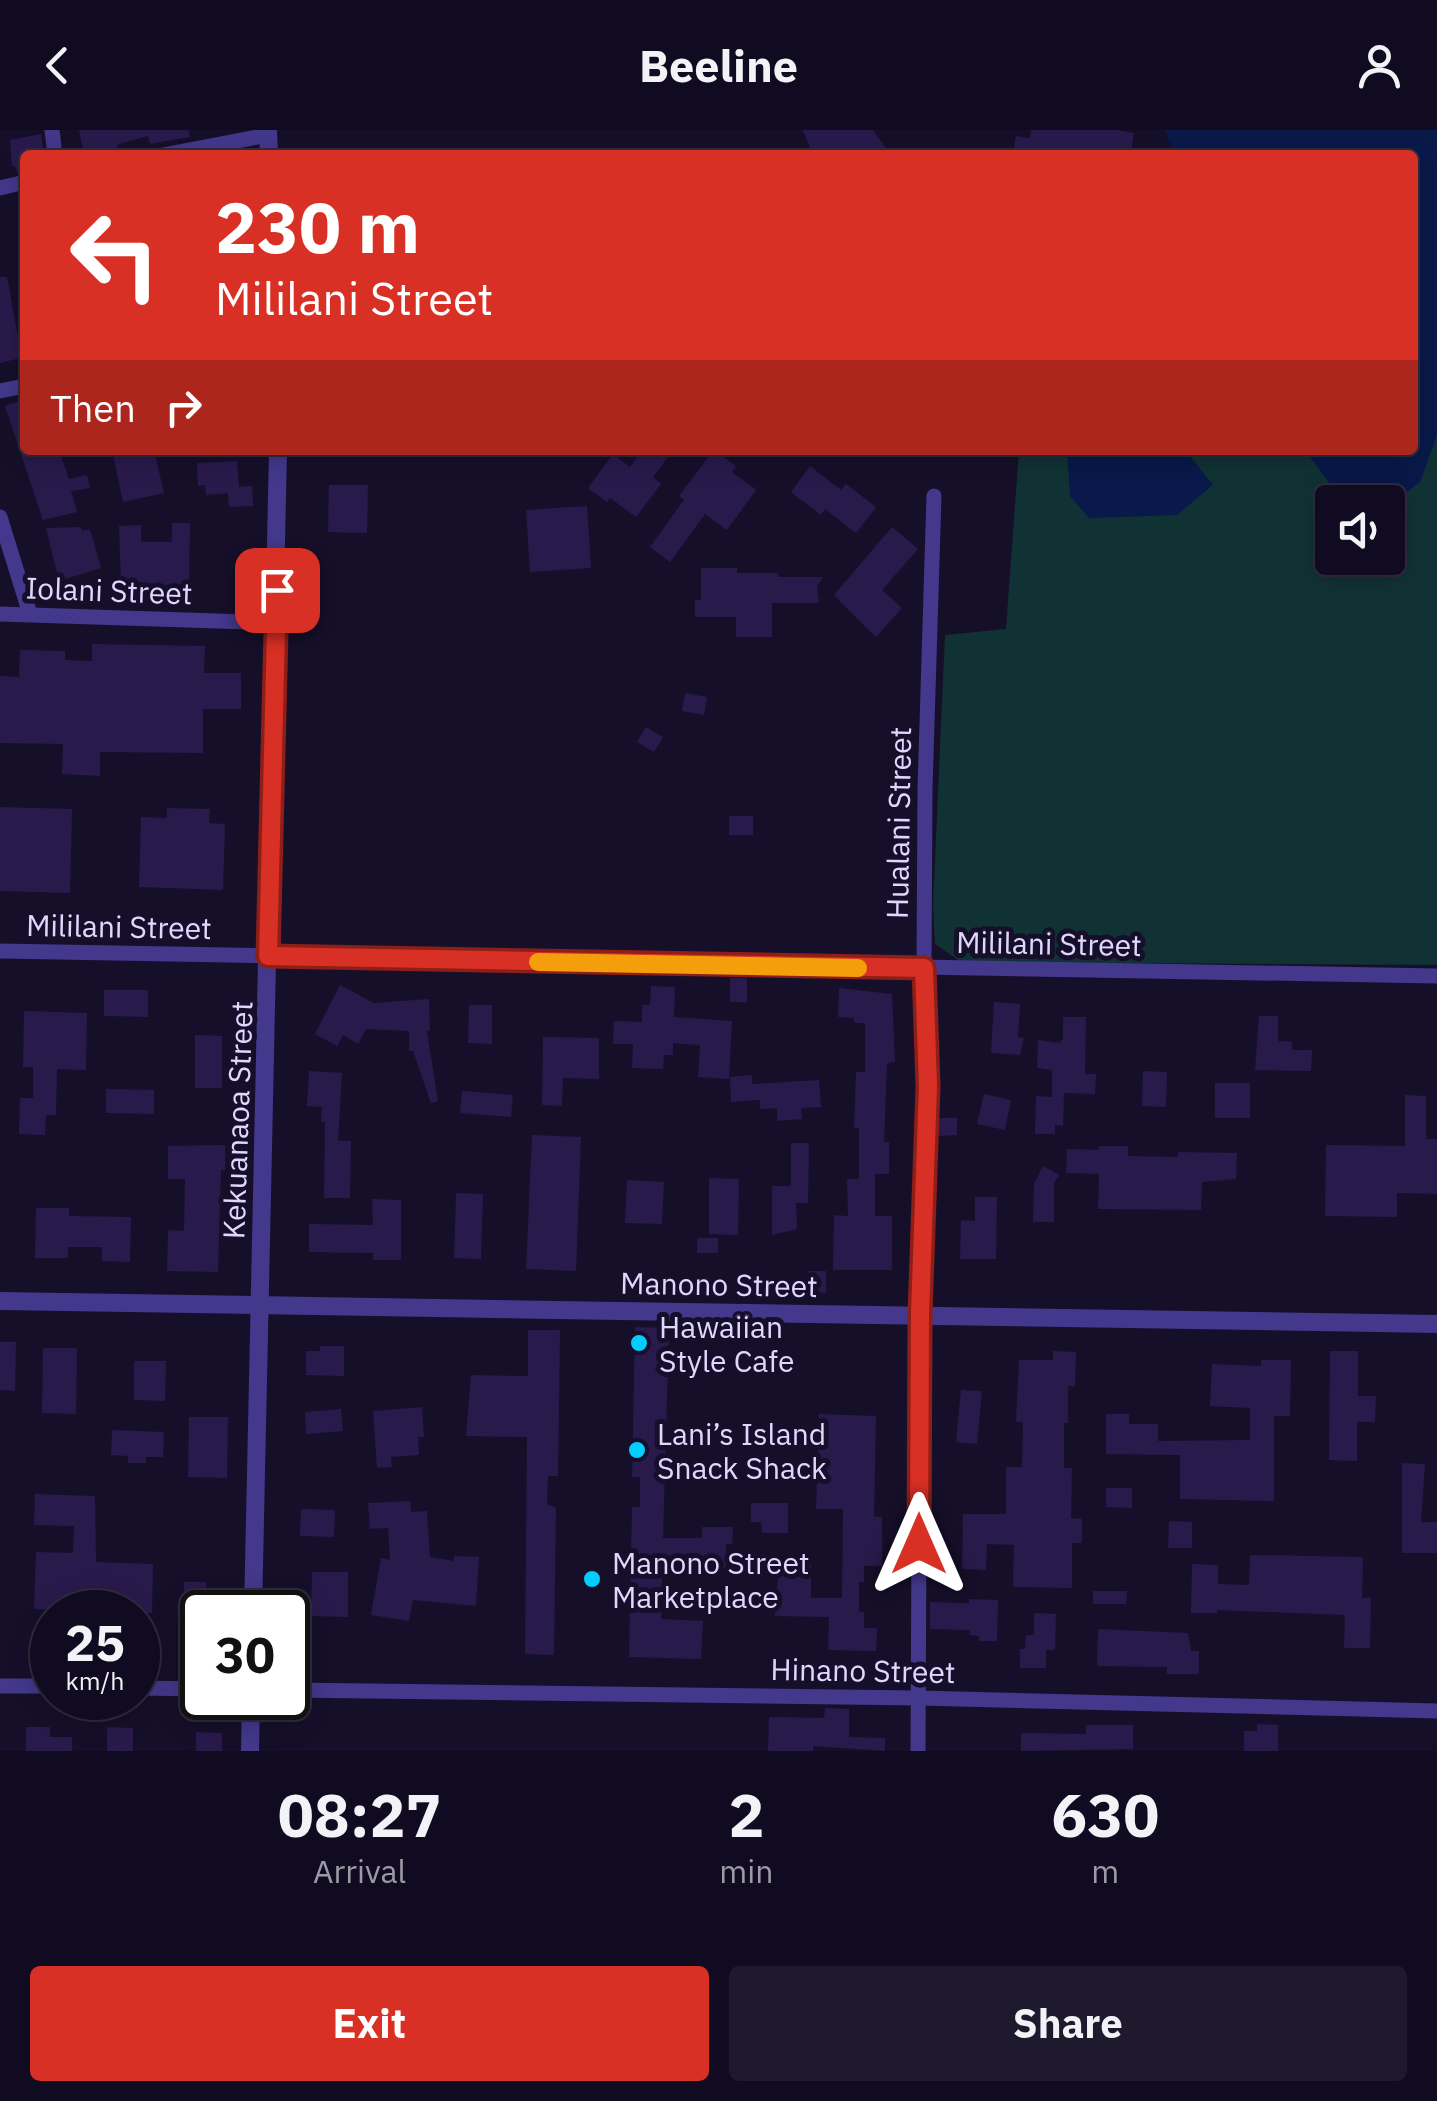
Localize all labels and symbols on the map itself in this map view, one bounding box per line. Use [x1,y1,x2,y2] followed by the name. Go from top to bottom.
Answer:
[235,548,320,633] pin
[25,568,193,612] street label: Iolani Street
[877,726,919,920] street label: Hualani Street
[26,905,212,947] street label: Mililani Street
[956,922,1142,964] street label: Mililani Street
[213,1000,261,1240] street label: Kekuanaoa Street
[620,1263,818,1305] street label: Manono Street
[659,1307,794,1380] place label: Hawaiian Style Cafe
[628,1332,650,1354] marker: Hawaiian Style Cafe
[657,1414,827,1487] place label: Lani’s Island Snack Shack
[626,1439,648,1461] marker: Lani’s Island Snack Shack
[867,1492,971,1596] position arrow
[612,1543,809,1616] place label: Manono Street Marketplace
[581,1568,603,1590] marker: Manono Street Marketplace
[180,1590,310,1720] speed limit sign: 30
[770,1649,956,1691] street label: Hinano Street

